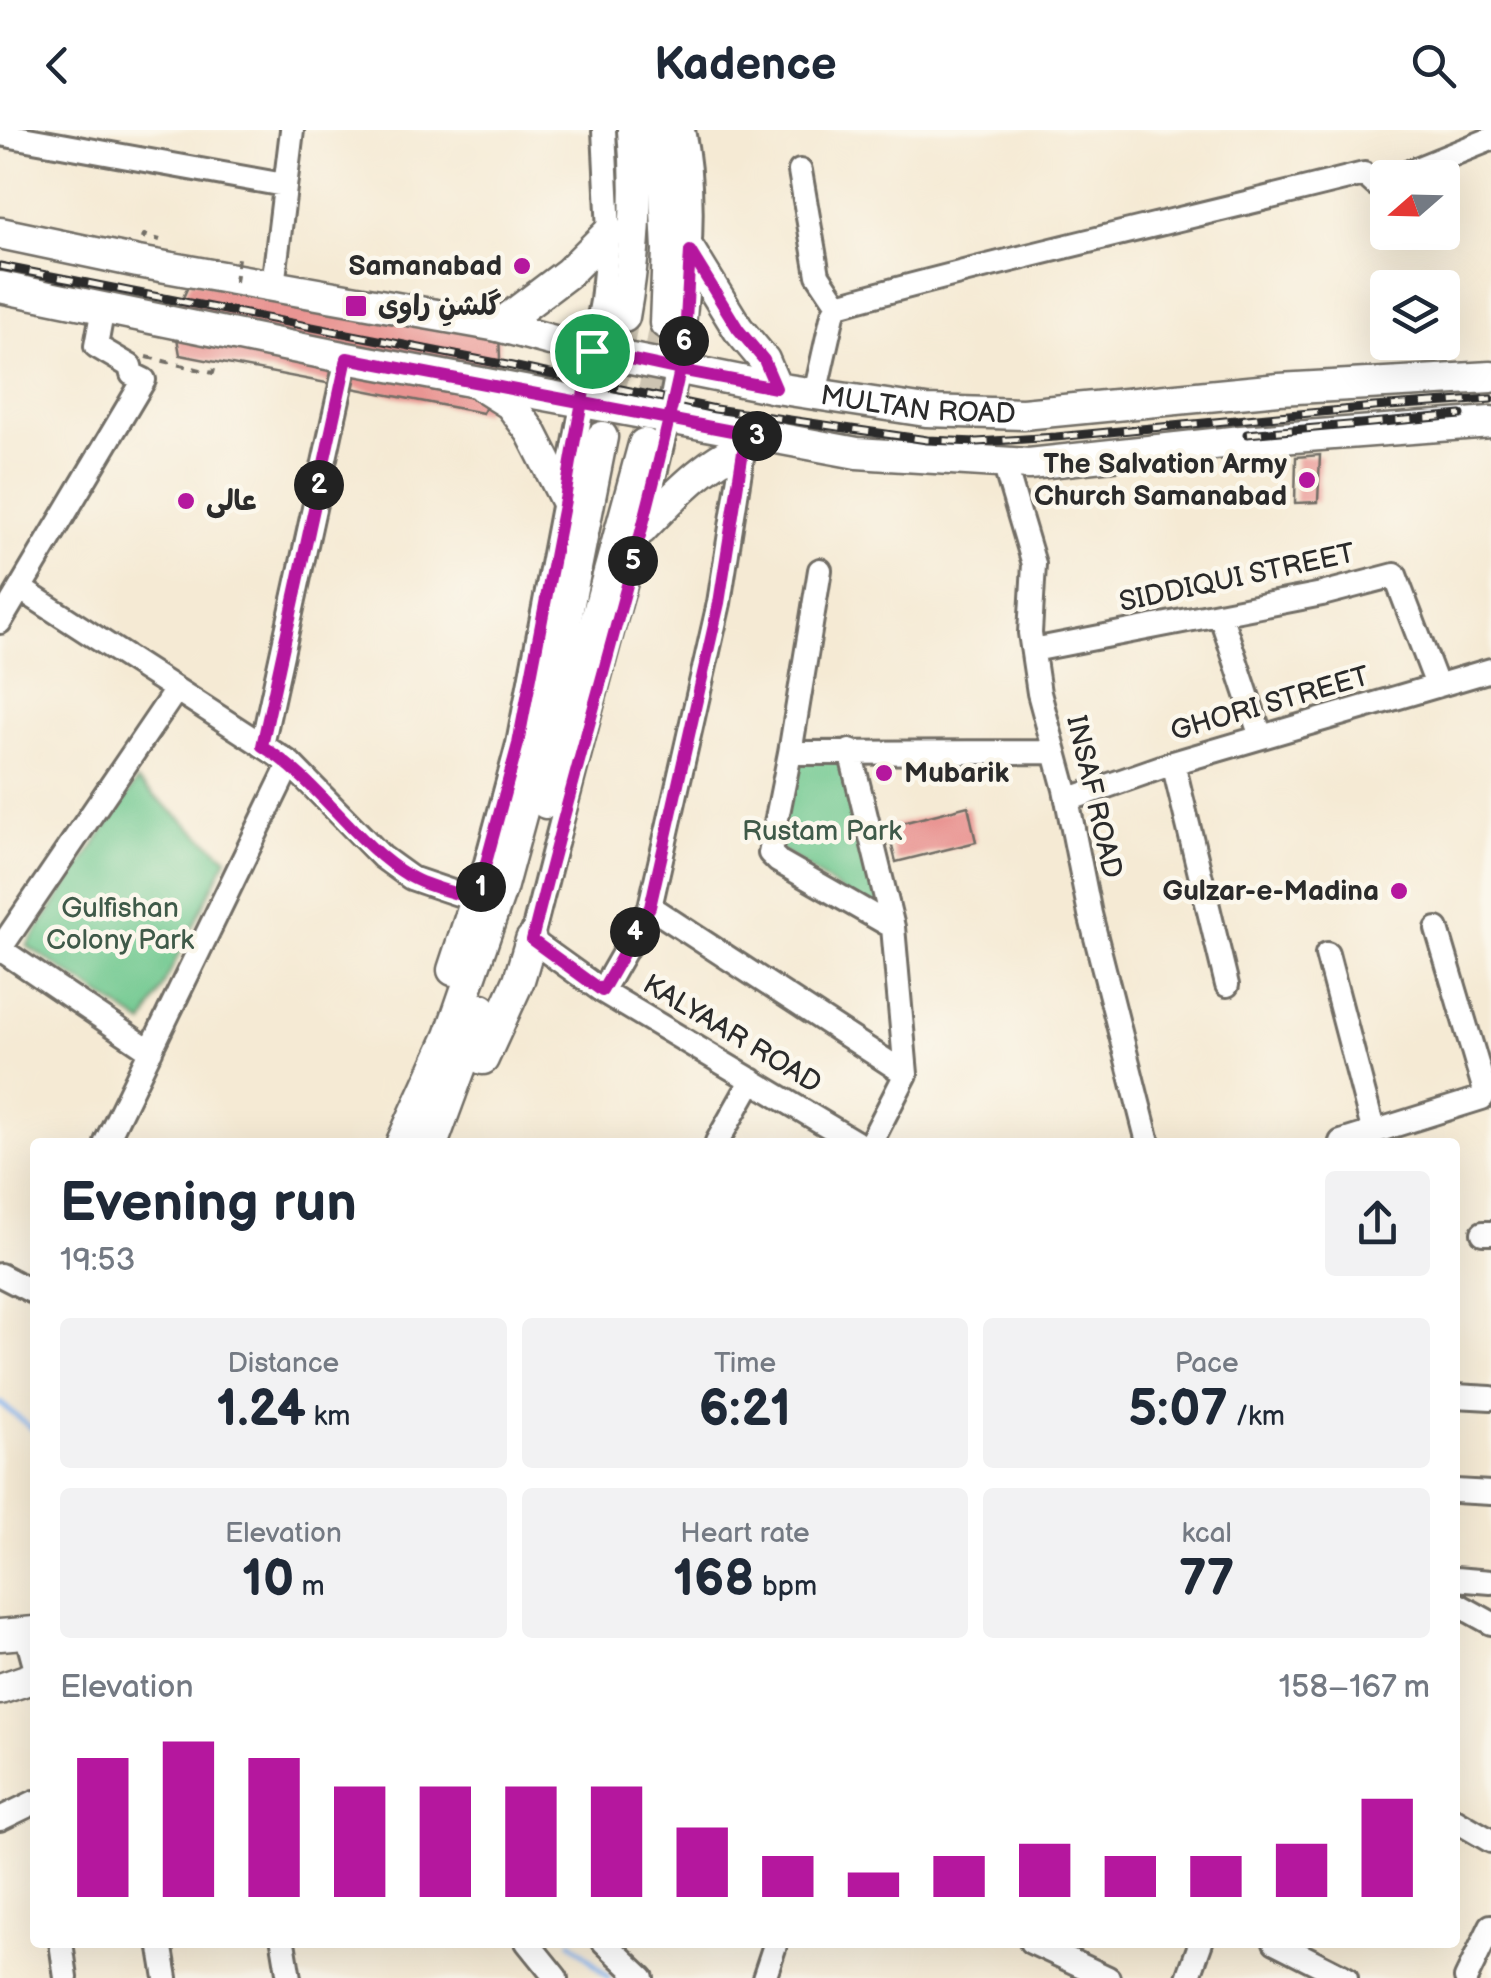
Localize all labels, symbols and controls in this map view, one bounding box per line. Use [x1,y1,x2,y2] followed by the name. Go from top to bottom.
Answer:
[30,38,85,93] icon: back
[654,38,837,93] text: Kadence
[1406,38,1461,93] icon: search
[1370,160,1460,250] north arrow
[1370,160,1460,360] map controls
[348,250,502,283] place label: Samanabad
[511,255,533,277] marker: Samanabad
[1370,270,1460,360] button: layers
[378,288,502,326] place label: گلشنِ راوی
[343,293,369,319] marker: گلشنِ راوی
[550,309,635,394] pin
[659,316,709,366] pin: 6
[565,324,620,379] icon: arrive
[676,324,692,357] text: 6
[818,379,1016,430] street label: MULTAN ROAD
[732,411,782,461] pin: 3
[749,419,765,452] text: 3
[1034,448,1287,513] place label: The Salvation Army Church Samanabad
[294,460,344,510] pin: 2
[311,468,327,501] text: 2
[1296,469,1318,491] marker: The Salvation Army Church Samanabad
[206,485,257,519] place label: عالی
[175,490,197,512] marker: عالی
[608,536,658,586] pin: 5
[1116,537,1358,619] street label: SIDDIQUI STREET
[625,544,641,577] text: 5
[1167,660,1373,748] street label: GHORI STREET
[1059,712,1129,882] street label: INSAF ROAD
[904,757,1009,790] place label: Mubarik
[873,762,895,784] marker: Mubarik
[742,815,902,848] park label: Rustam Park
[456,862,506,912] pin: 1
[475,870,487,903] text: 1
[1163,875,1379,908] place label: Gulzar-e-Madina
[1388,880,1410,902] marker: Gulzar-e-Madina
[46,892,194,957] park label: Gulfishan Colony Park
[610,907,660,957] pin: 4
[627,915,643,948] text: 4
[637,968,827,1100] street label: KALYAAR ROAD
[60,1170,357,1237] text: Evening run
[1325,1171,1430,1276] button: share
[60,1241,135,1280] text: 19:53
[227,1347,339,1380] text: Distance
[714,1347,776,1380] text: Time
[1175,1347,1239,1380] text: Pace
[216,1380,306,1440] text: 1.24
[699,1380,791,1440] text: 6:21
[1128,1380,1228,1440] text: 5:07
[306,1400,350,1433] text: km
[1228,1400,1285,1433] text: /km
[225,1517,342,1550] text: Elevation
[680,1517,810,1550] text: Heart rate
[1182,1517,1232,1550] text: kcal
[242,1550,294,1610] text: 10
[673,1550,754,1610] text: 168
[1179,1550,1234,1610] text: 77
[294,1570,325,1603] text: m
[754,1570,817,1603] text: bpm
[60,1668,193,1707] text: Elevation
[1279,1668,1430,1707] text: 158–167 m

